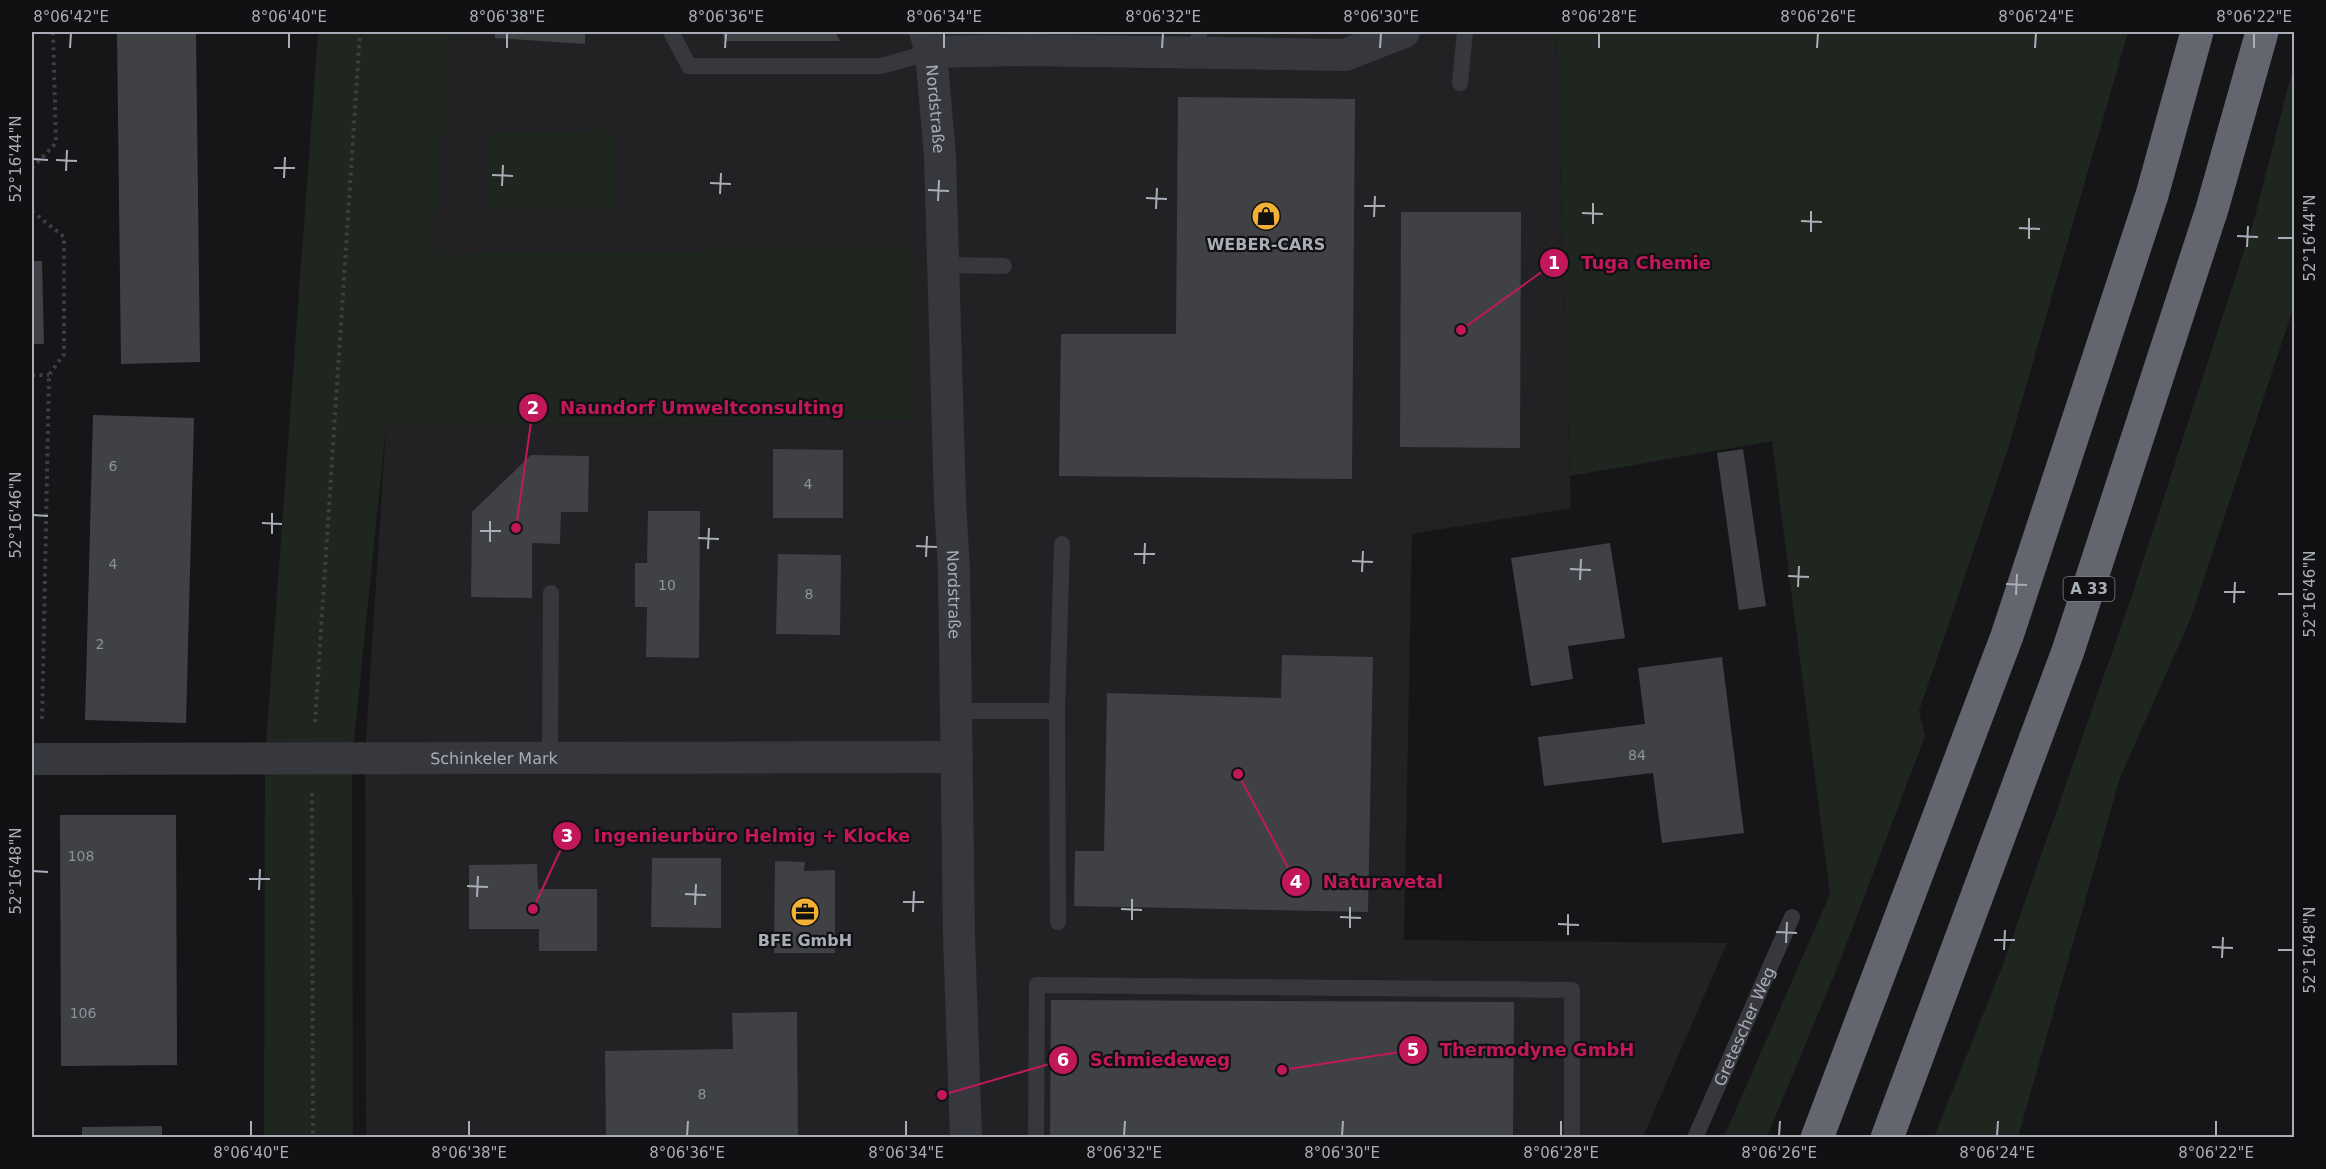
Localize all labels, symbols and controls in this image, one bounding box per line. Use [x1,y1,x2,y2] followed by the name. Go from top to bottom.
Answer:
[33,8,109,26] text: 8°06'42"E
[251,8,327,26] text: 8°06'40"E
[469,8,545,26] text: 8°06'38"E
[688,8,764,26] text: 8°06'36"E
[906,8,982,26] text: 8°06'34"E
[1125,8,1201,26] text: 8°06'32"E
[1343,8,1419,26] text: 8°06'30"E
[1561,8,1637,26] text: 8°06'28"E
[1780,8,1856,26] text: 8°06'26"E
[1998,8,2074,26] text: 8°06'24"E
[2216,8,2292,26] text: 8°06'22"E
[923,64,949,154] street label: Nordstraße
[7,115,25,203] text: 52°16'44"N
[2301,194,2319,282] text: 52°16'44"N
[1250,200,1282,232] shop icon: WEBER-CARS
[1207,235,1325,254] place label: WEBER-CARS
[1539,245,1723,281] callout: Tuga Chemie
[1548,252,1560,273] text: 1
[1581,252,1711,273] text: Tuga Chemie
[518,390,856,426] callout: Naundorf Umweltconsulting
[527,397,539,418] text: 2
[560,397,844,418] text: Naundorf Umweltconsulting
[109,458,118,474] house number: 6
[7,471,25,559] text: 52°16'46"N
[804,476,813,492] house number: 4
[943,549,964,639] street label: Nordstraße
[2301,550,2319,638] text: 52°16'46"N
[109,556,118,572] house number: 4
[658,577,676,593] house number: 10
[2064,577,2114,601] road number: A 33
[805,586,813,602] house number: 8
[96,636,104,652] house number: 2
[1628,747,1646,763] house number: 84
[430,748,559,768] street label: Schinkeler Mark
[552,818,922,854] callout: Ingenieurbüro Helmig + Klocke
[561,825,573,846] text: 3
[594,825,910,846] text: Ingenieurbüro Helmig + Klocke
[7,827,25,915] text: 52°16'48"N
[68,848,94,864] house number: 108
[1281,864,1455,900] callout: Naturavetal
[1290,871,1302,892] text: 4
[1323,871,1443,892] text: Naturavetal
[789,896,821,928] office icon: BFE GmbH
[2301,906,2319,994] text: 52°16'48"N
[758,931,852,950] place label: BFE GmbH
[1710,964,1779,1089] street label: Gretescher Weg
[70,1005,96,1021] house number: 106
[1398,1032,1647,1068] callout: Thermodyne GmbH
[1407,1039,1419,1060] text: 5
[1440,1039,1634,1060] text: Thermodyne GmbH
[1048,1042,1242,1078] callout: Schmiedeweg
[1057,1049,1069,1070] text: 6
[1090,1049,1230,1070] text: Schmiedeweg
[698,1086,706,1102] house number: 8
[213,1144,289,1162] text: 8°06'40"E
[431,1144,507,1162] text: 8°06'38"E
[649,1144,725,1162] text: 8°06'36"E
[868,1144,944,1162] text: 8°06'34"E
[1086,1144,1162,1162] text: 8°06'32"E
[1304,1144,1380,1162] text: 8°06'30"E
[1523,1144,1599,1162] text: 8°06'28"E
[1741,1144,1817,1162] text: 8°06'26"E
[1959,1144,2035,1162] text: 8°06'24"E
[2178,1144,2254,1162] text: 8°06'22"E

